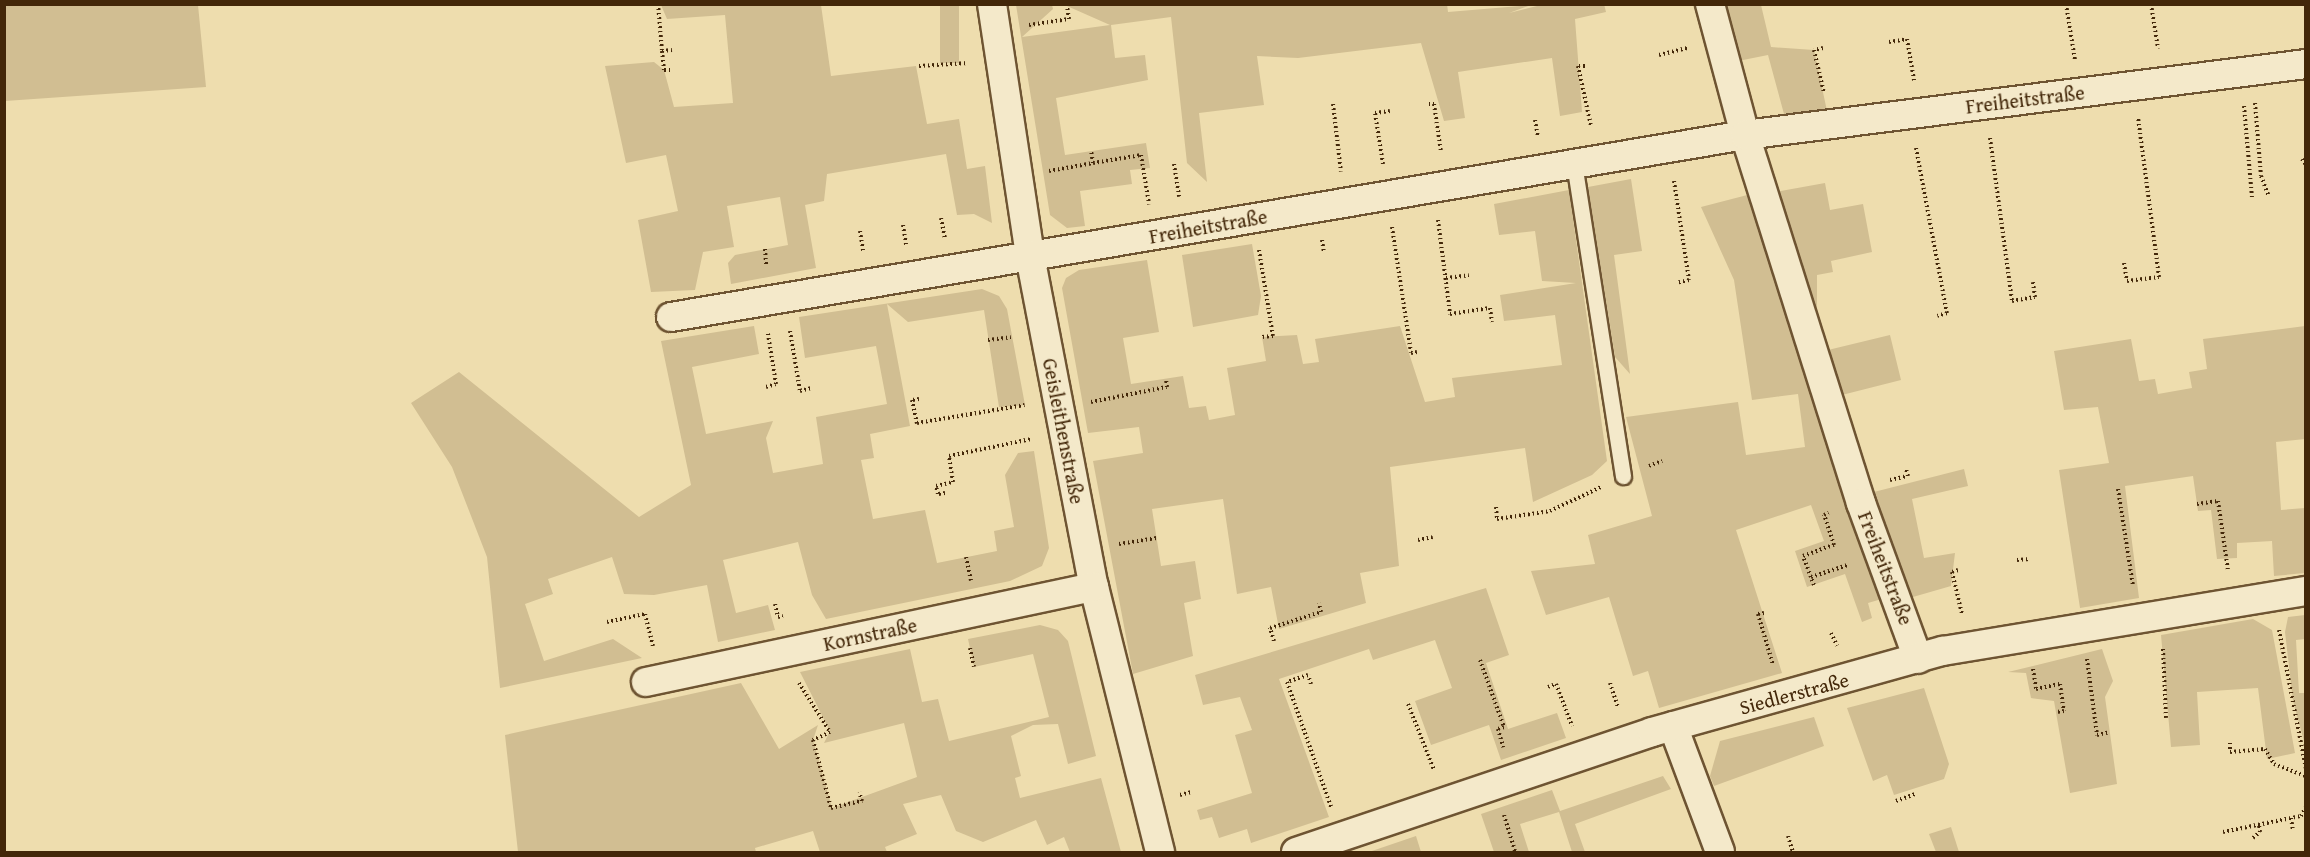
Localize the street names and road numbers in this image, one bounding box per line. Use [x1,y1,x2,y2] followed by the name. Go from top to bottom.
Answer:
[1964,80,2086,118] street label: Freiheitstraße
[1147,204,1269,248] street label: Freiheitstraße
[1038,356,1090,506] street label: Geisleithenstraße
[1853,508,1919,628] street label: Freiheitstraße
[821,612,919,656] street label: Kornstraße
[1737,667,1851,719] street label: Siedlerstraße

